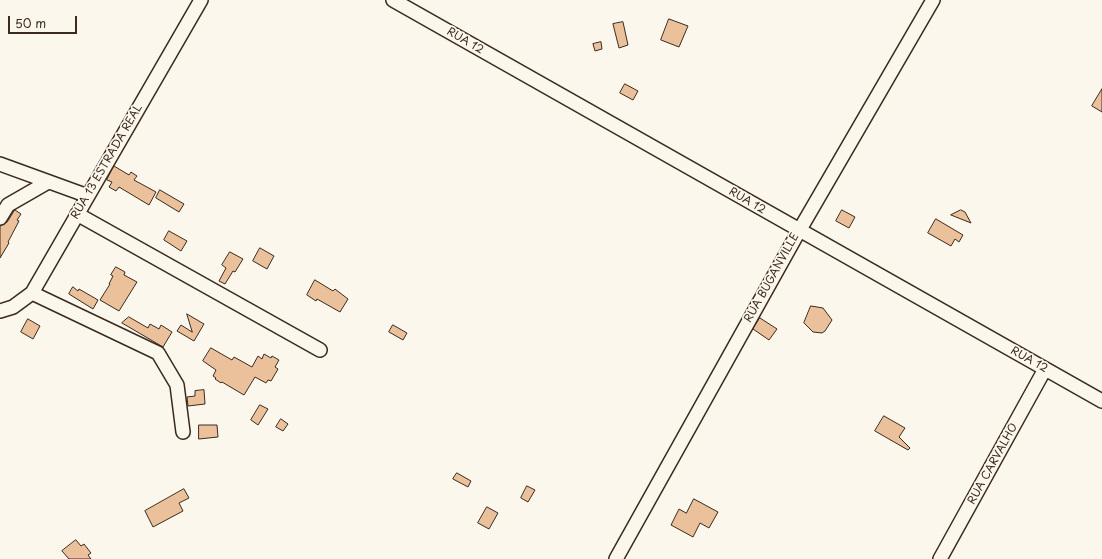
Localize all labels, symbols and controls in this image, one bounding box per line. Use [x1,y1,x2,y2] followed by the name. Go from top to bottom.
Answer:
[10,8,79,34] scale bar
[15,14,46,32] text: 50 m
[444,25,486,57] street label: RUA 12
[69,102,145,222] street label: RUA 13 ESTRADA REAL
[726,185,768,217] street label: RUA 12
[742,231,802,325] street label: RUA BUGANVILLE
[1008,344,1050,376] street label: RUA 12
[965,421,1021,507] street label: RUA CARVALHO

